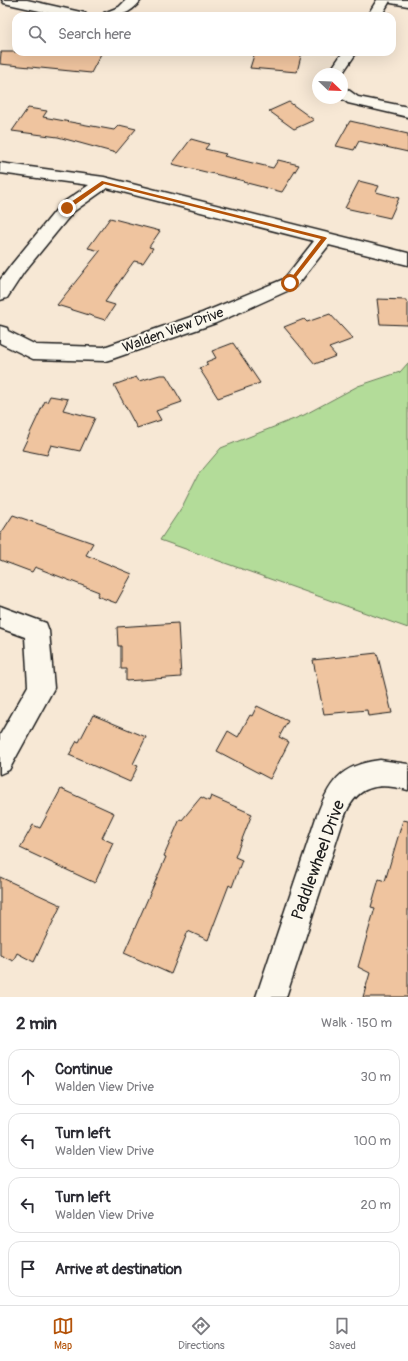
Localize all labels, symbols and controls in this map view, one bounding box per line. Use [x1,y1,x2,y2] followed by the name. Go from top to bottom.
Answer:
[12,12,396,56] search box
[26,23,48,45] icon: search
[58,25,131,44] text: Search here
[312,68,348,104] north arrow
[58,199,76,217] route end
[281,274,299,292] route start
[120,304,226,356] street label: Walden View Drive
[287,797,350,923] street label: Paddlewheel Drive
[16,1013,57,1034] text: 2 min
[321,1015,392,1031] text: Walk · 150 m
[55,1060,113,1079] text: Continue
[17,1066,39,1088] icon: ahead
[361,1069,391,1085] text: 30 m
[55,1079,154,1095] text: Walden View Drive
[55,1124,111,1143] text: Turn left
[17,1130,39,1152] icon: left
[354,1133,391,1149] text: 100 m
[55,1143,154,1159] text: Walden View Drive
[55,1188,111,1207] text: Turn left
[17,1194,39,1216] icon: left
[360,1197,391,1213] text: 20 m
[55,1207,154,1223] text: Walden View Drive
[17,1258,39,1280] icon: arrive
[55,1260,182,1279] text: Arrive at destination
[52,1315,74,1352] tab: Map
[178,1315,225,1352] tab: Directions
[329,1315,356,1352] tab: Saved

